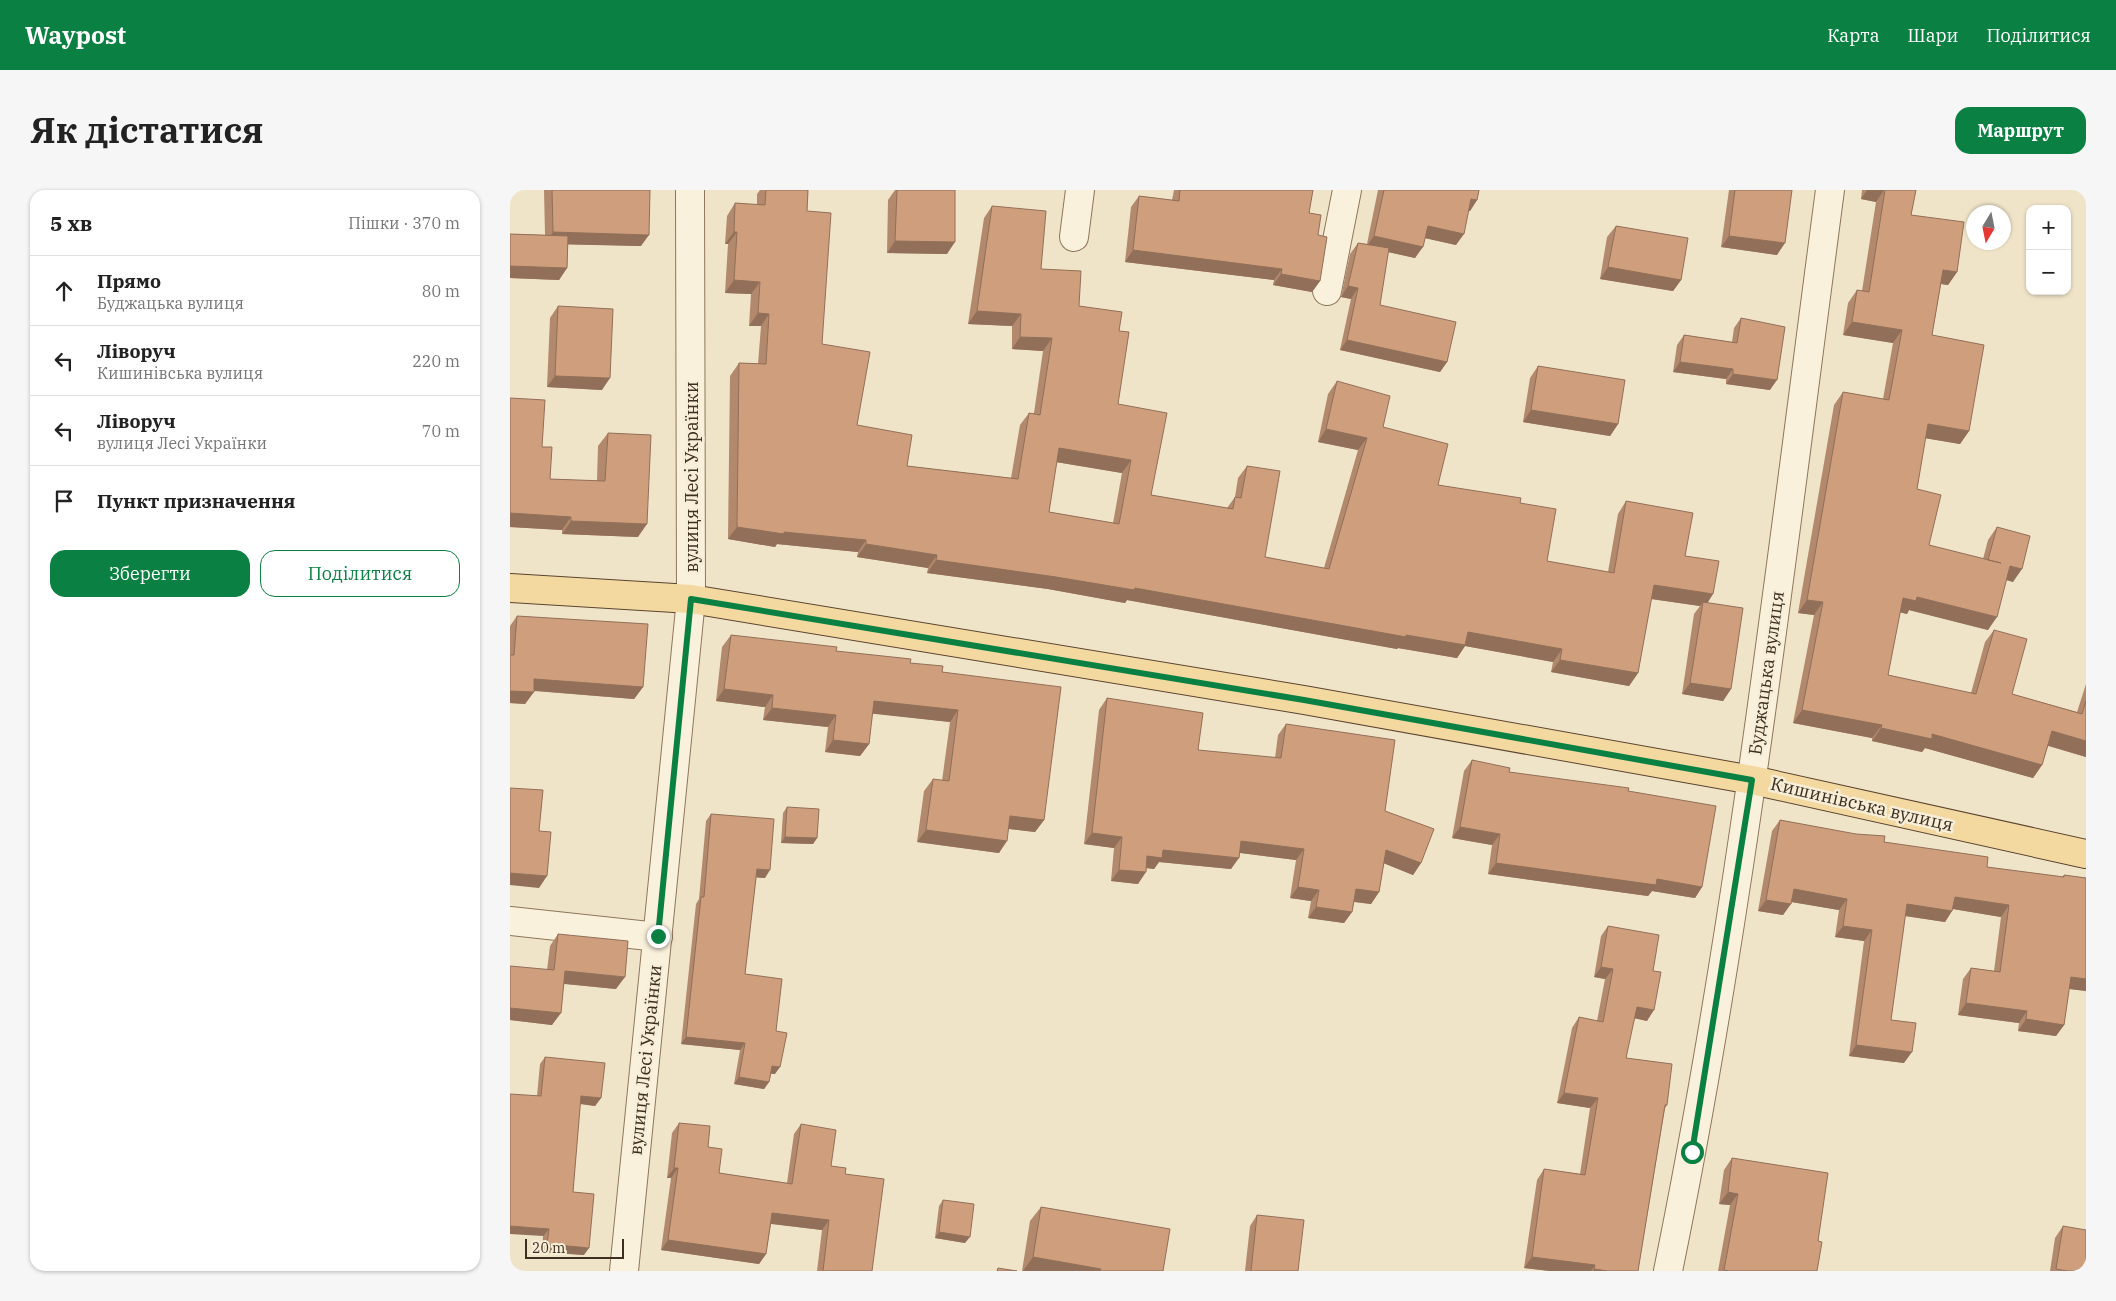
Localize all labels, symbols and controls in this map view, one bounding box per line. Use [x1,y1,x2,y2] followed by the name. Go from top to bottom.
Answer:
[25,19,126,51] text: Waypost
[1827,24,1880,47] text: Карта
[1908,24,1958,47] text: Шари
[1986,24,2091,47] text: Поділитися
[30,107,264,153] text: Як дістатися
[1955,107,2086,154] button: Маршрут
[1966,205,2011,250] north arrow
[2026,205,2071,295] map controls
[2026,205,2071,250] button: +
[50,209,92,237] text: 5 хв
[348,213,460,233] text: Пішки · 370 m
[2026,250,2071,295] button: −
[97,269,161,293] text: Прямо
[50,277,78,305] icon: ahead
[422,281,460,301] text: 80 m
[97,293,244,313] text: Буджацька вулиця
[97,339,176,363] text: Ліворуч
[50,347,78,375] icon: left
[412,351,460,371] text: 220 m
[97,363,263,383] text: Кишинівська вулиця
[680,381,703,573] street label: вулиця Лесі Українки
[97,409,176,433] text: Ліворуч
[50,417,78,445] icon: left
[422,421,460,441] text: 70 m
[97,433,267,453] text: вулиця Лесі Українки
[50,487,78,515] icon: arrive
[97,489,295,513] text: Пункт призначення
[50,550,250,597] button: Зберегти
[260,550,460,597] button: Поділитися
[1743,590,1789,756] street label: Буджацька вулиця
[1768,772,1956,836] street label: Кишинівська вулиця
[647,925,670,948] route end
[624,964,666,1156] street label: вулиця Лесі Українки
[1681,1141,1704,1164] route start
[525,1236,624,1259] scale bar
[532,1239,565,1257] text: 20 m

